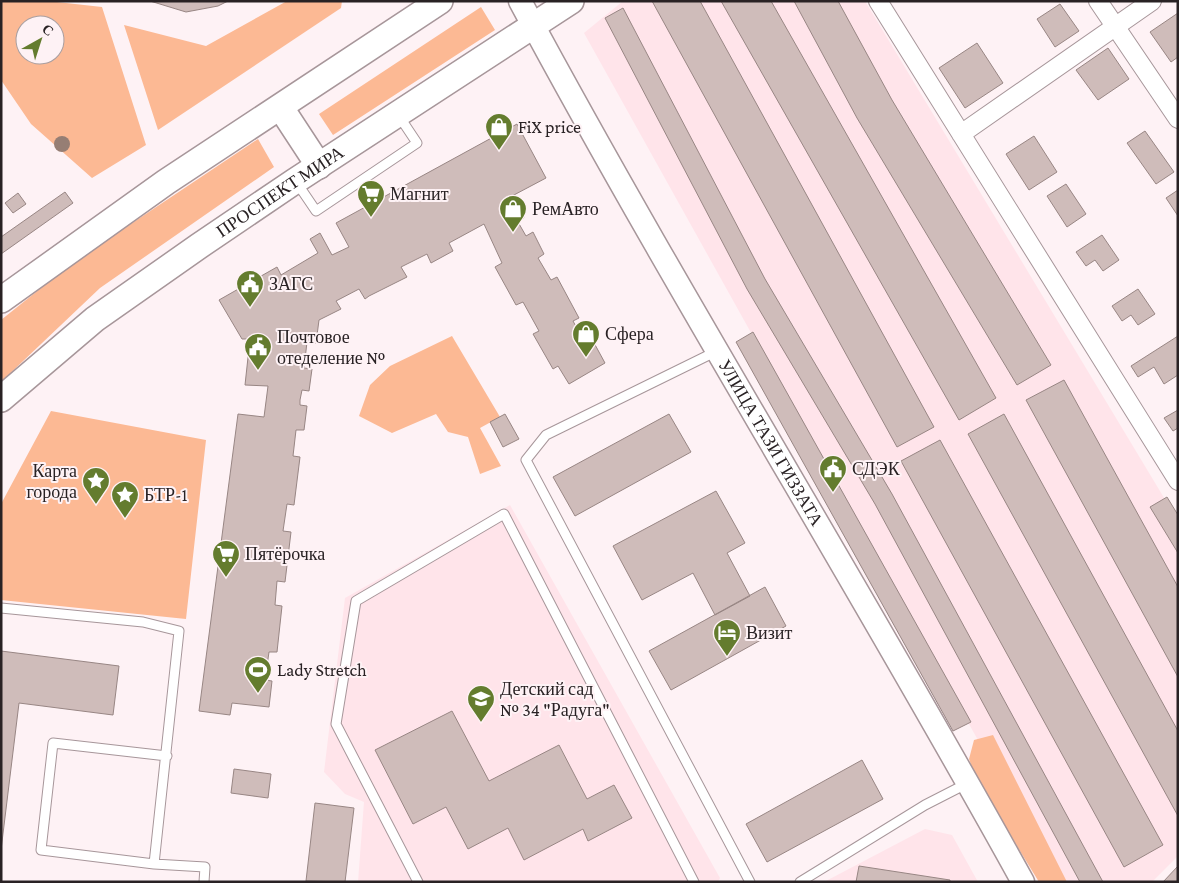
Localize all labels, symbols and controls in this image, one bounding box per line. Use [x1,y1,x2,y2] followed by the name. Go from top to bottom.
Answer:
[15,15,65,65] north arrow
[39,20,57,39] text: С
[484,112,514,151] shop icon: FiX price
[518,117,581,137] place label: FiX price
[213,142,347,241] street label: ПРОСПЕКТ МИРА
[356,179,386,218] supermarket icon: Магнит
[390,184,449,204] place label: Магнит
[498,194,528,233] shop icon: РемАвто
[532,199,599,219] place label: РемАвто
[235,269,265,308] public building icon: ЗАГС
[269,274,313,294] place label: ЗАГС
[571,319,601,358] shop icon: Сфера
[605,324,654,344] place label: Сфера
[277,327,385,368] place label: Почтовое отеделение №
[243,332,273,371] public building icon: Почтовое отеделение №
[714,356,827,530] street label: УЛИЦА ТАЗИ ГИЗЗАТА
[818,454,848,493] public building icon: СДЭК
[852,459,901,479] place label: СДЭК
[26,461,77,502] place label: Карта города
[81,466,111,505] place icon: Карта города
[110,480,140,519] place icon: БТР-1
[144,485,187,505] place label: БТР-1
[211,539,241,578] supermarket icon: Пятёрочка
[245,544,325,564] place label: Пятёрочка
[712,618,742,657] hotel icon: Визит
[746,623,792,643] place label: Визит
[243,655,273,694] sports icon: Lady Stretch
[277,660,367,680] place label: Lady Stretch
[500,679,610,720] place label: Детский сад № 34 "Радуга"
[466,684,496,723] school or university icon: Детский сад № 34 "Радуга"

